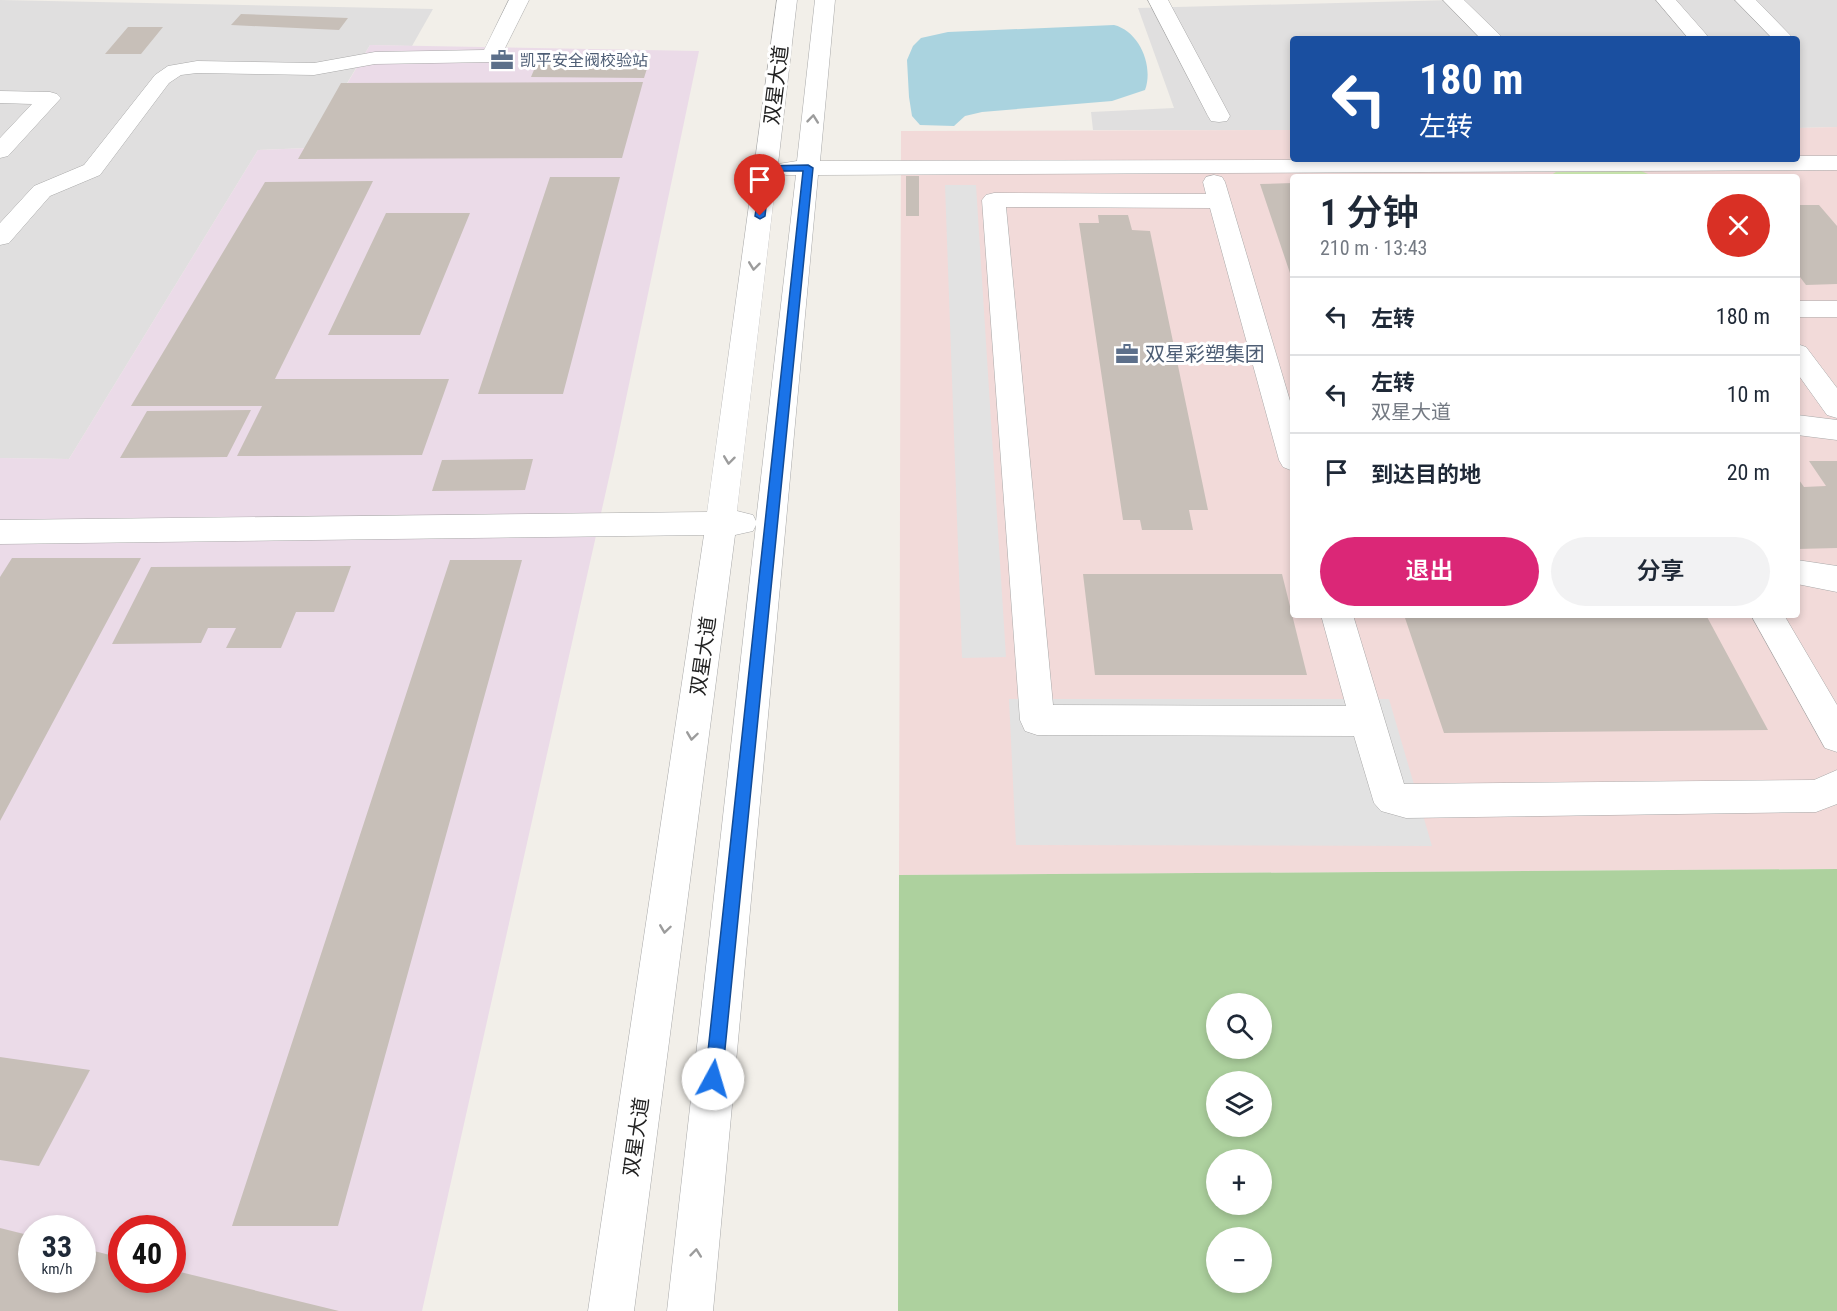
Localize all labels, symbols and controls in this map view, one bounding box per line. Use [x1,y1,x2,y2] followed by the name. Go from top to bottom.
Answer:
[759,44,793,126] street label: 双星大道
[489,47,515,73] office icon: 凯平安全阀校验站
[520,51,648,70] place label: 凯平安全阀校验站
[1419,55,1524,104] text: 180 m
[1320,60,1398,138] icon: left
[1419,111,1473,143] text: 左转
[806,114,819,123] one-way arrow
[734,154,785,216] pin
[743,163,776,196] icon: arrive
[1320,192,1418,234] text: 1 分钟
[1707,194,1770,257] button: close
[1320,236,1427,260] text: 210 m · 13:43
[748,262,760,271] one-way arrow
[1320,300,1353,333] icon: left
[1716,304,1770,329] text: 180 m
[1371,306,1415,331] text: 左转
[1114,341,1140,367] office icon: 双星彩塑集团
[1145,342,1265,366] place label: 双星彩塑集团
[1371,370,1415,395] text: 左转
[1320,378,1353,411] icon: left
[1727,382,1770,407] text: 10 m
[1371,400,1451,424] text: 双星大道
[724,455,736,464] one-way arrow
[1320,456,1353,489] icon: arrive
[1727,460,1770,485] text: 20 m
[1371,462,1481,487] text: 到达目的地
[1320,537,1539,606] button: 退出
[1551,537,1770,606] button: 分享
[686,615,720,697] street label: 双星大道
[686,732,698,741] one-way arrow
[659,925,671,934] one-way arrow
[1206,993,1272,1293] map controls
[1206,993,1272,1059] button: search
[681,1047,745,1111] position arrow
[1206,1071,1272,1137] button: layers
[619,1096,653,1178] street label: 双星大道
[1206,1149,1272,1215] button: +
[108,1215,186,1293] speed limit sign: 40
[1206,1227,1272,1293] button: −
[42,1229,72,1264] text: 33
[689,1248,702,1257] one-way arrow
[42,1260,72,1278] text: km/h

